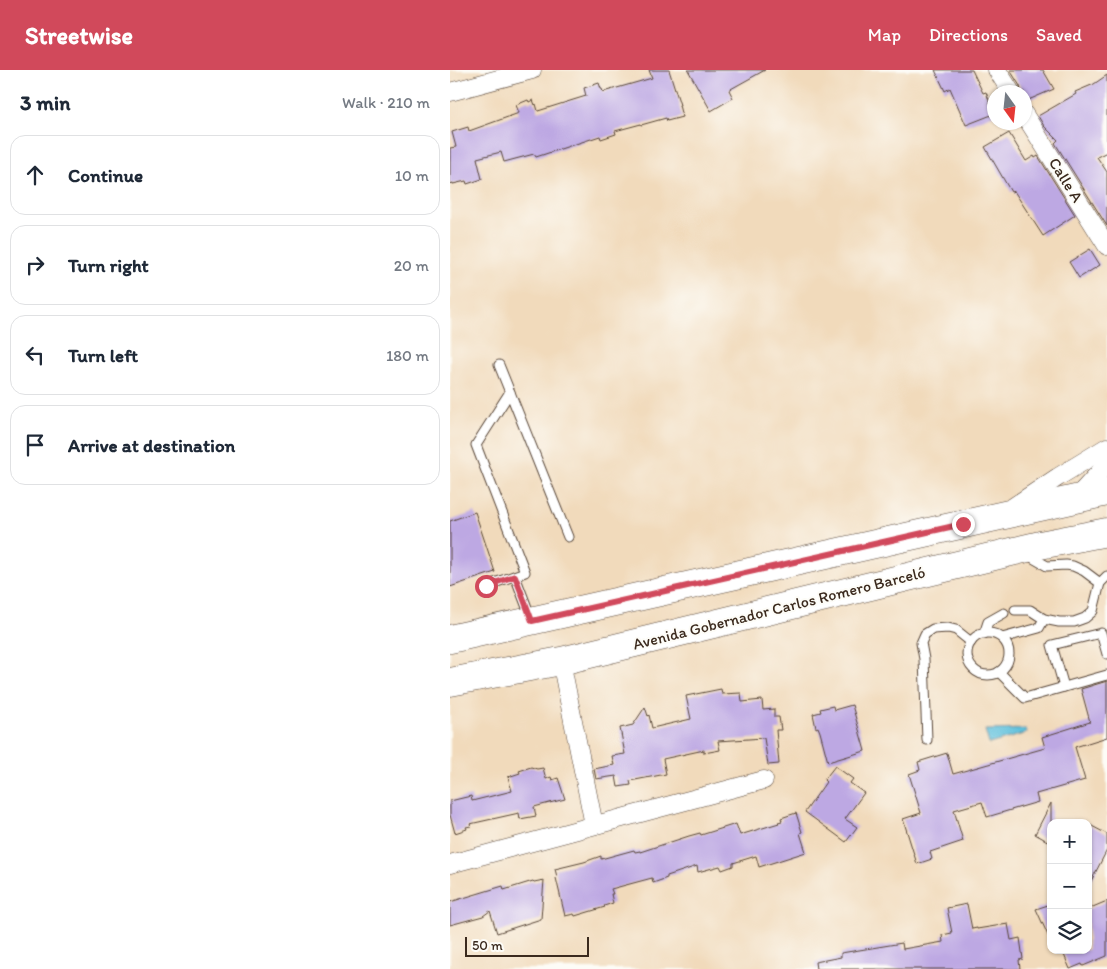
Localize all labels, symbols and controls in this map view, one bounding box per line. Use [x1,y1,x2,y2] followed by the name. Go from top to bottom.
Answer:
[25,21,133,50] text: Streetwise
[868,24,901,46] text: Map
[929,24,1008,46] text: Directions
[1036,24,1082,46] text: Saved
[987,85,1032,130] north arrow
[20,90,70,115] text: 3 min
[342,93,430,112] text: Walk · 210 m
[1045,154,1087,206] street label: Calle A
[21,161,49,189] icon: ahead
[68,164,143,187] text: Continue
[395,166,429,185] text: 10 m
[21,251,49,279] icon: right
[68,254,149,277] text: Turn right
[394,256,429,275] text: 20 m
[21,341,49,369] icon: left
[68,344,138,367] text: Turn left
[386,346,429,365] text: 180 m
[21,431,49,459] icon: arrive
[68,434,235,457] text: Arrive at destination
[952,513,975,536] route end
[631,562,927,654] street label: Avenida Gobernador Carlos Romero Barceló
[475,575,498,598] route start
[1047,819,1092,954] map controls
[1047,819,1092,864] button: +
[1047,864,1092,909] button: −
[1047,909,1092,954] button: layers
[465,934,589,957] scale bar
[472,937,503,954] text: 50 m

